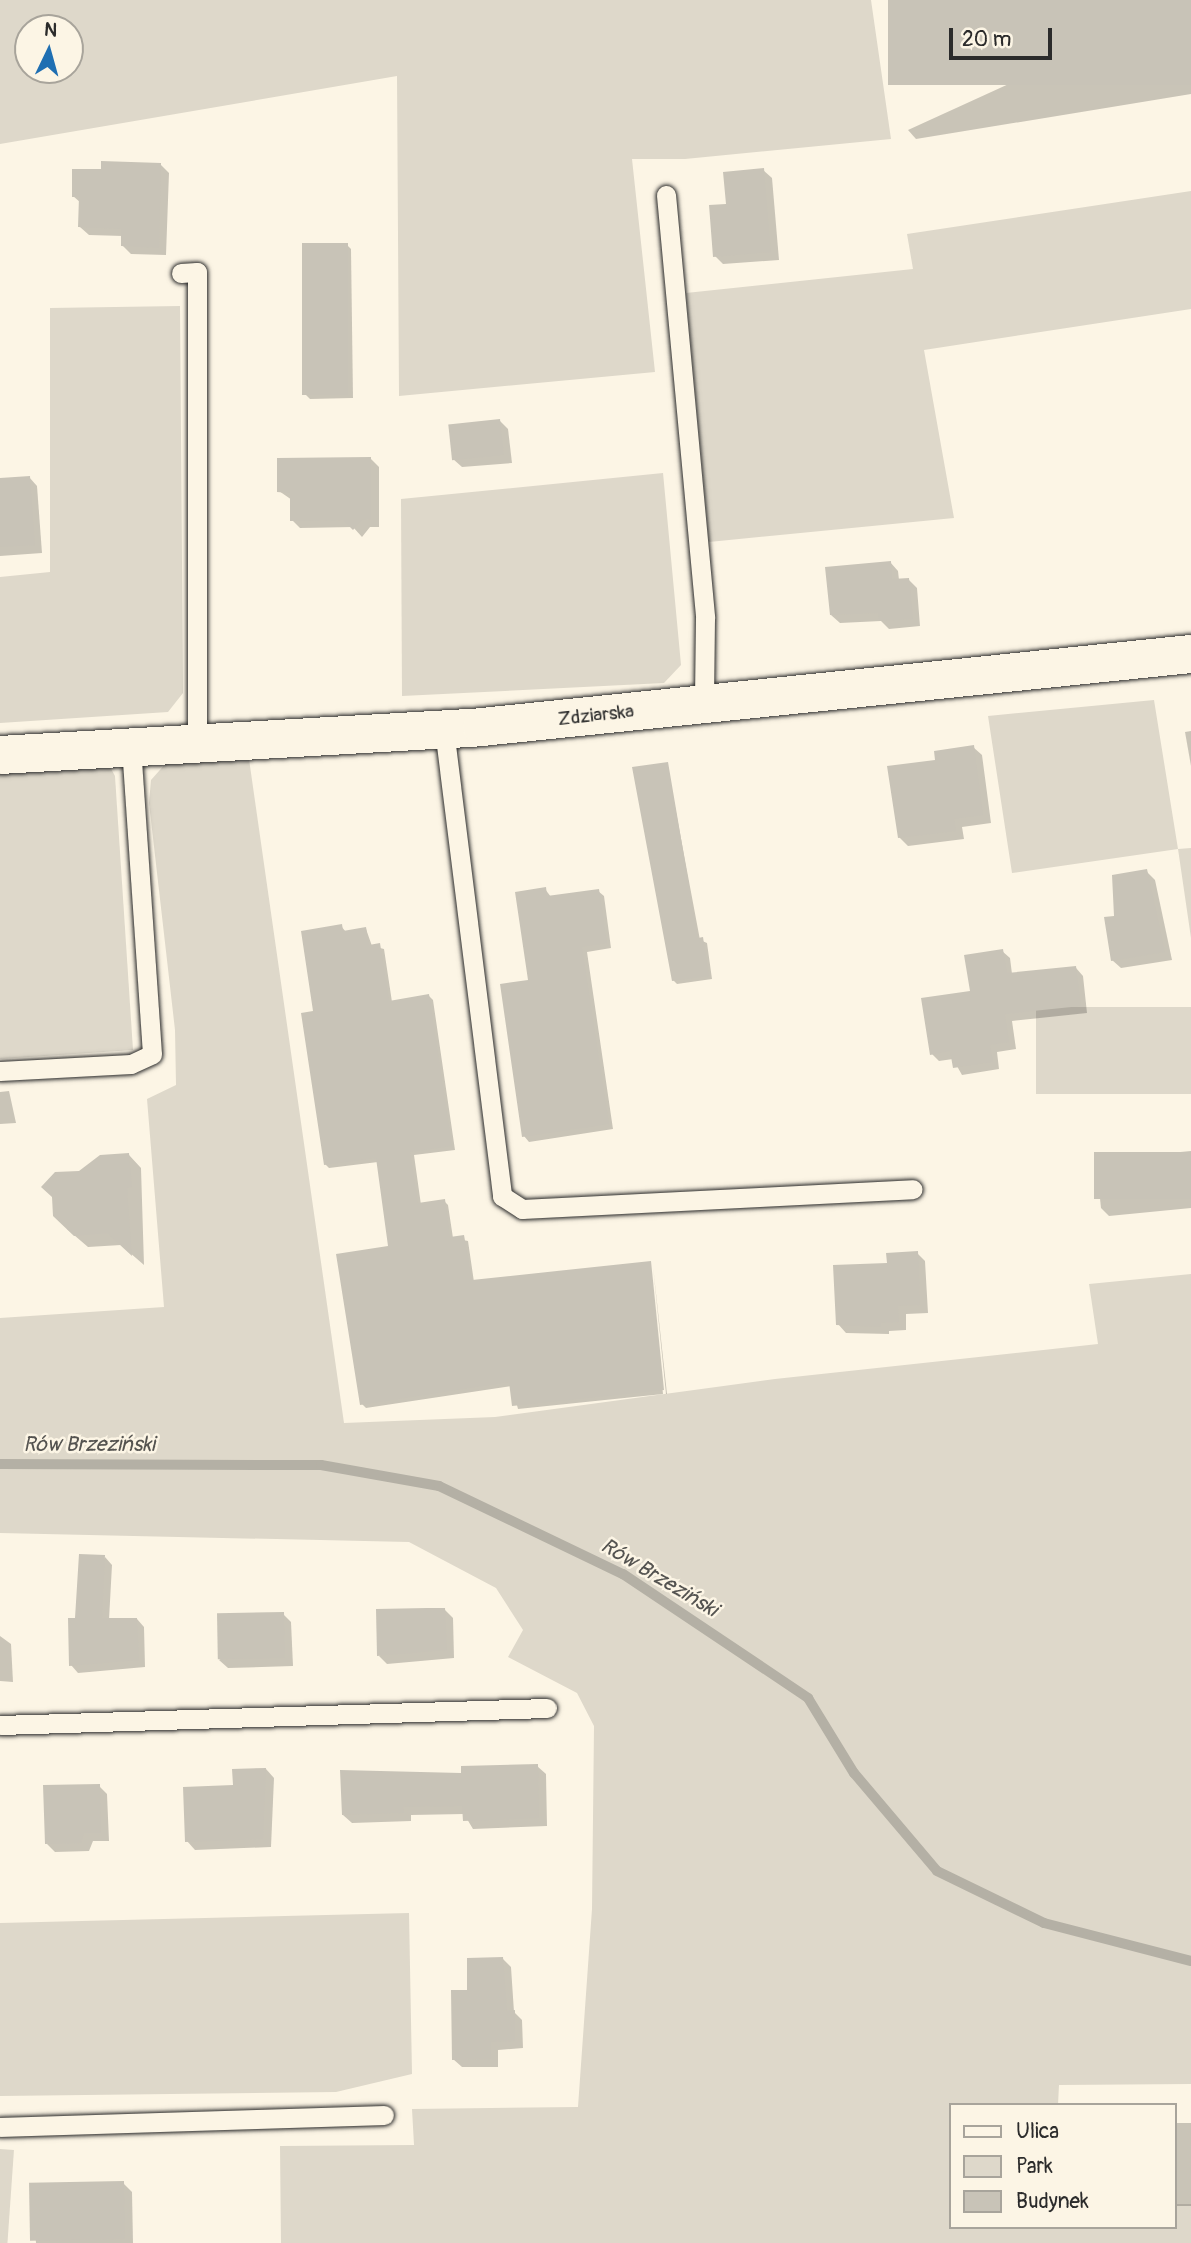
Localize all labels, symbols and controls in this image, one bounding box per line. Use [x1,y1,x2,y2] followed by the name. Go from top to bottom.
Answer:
[14,14,84,84] north arrow
[953,14,1056,58] scale bar
[43,18,58,43] text: N
[962,26,1011,53] text: 20 m
[557,701,635,731] street label: Zdziarska
[23,1432,155,1458] water label: Rów Brzeziński
[596,1533,722,1623] water label: Rów Brzeziński
[950,2103,1177,2229] legend
[1016,2118,1059,2145] text: Ulica
[1016,2153,1053,2180] text: Park
[1016,2188,1089,2215] text: Budynek

